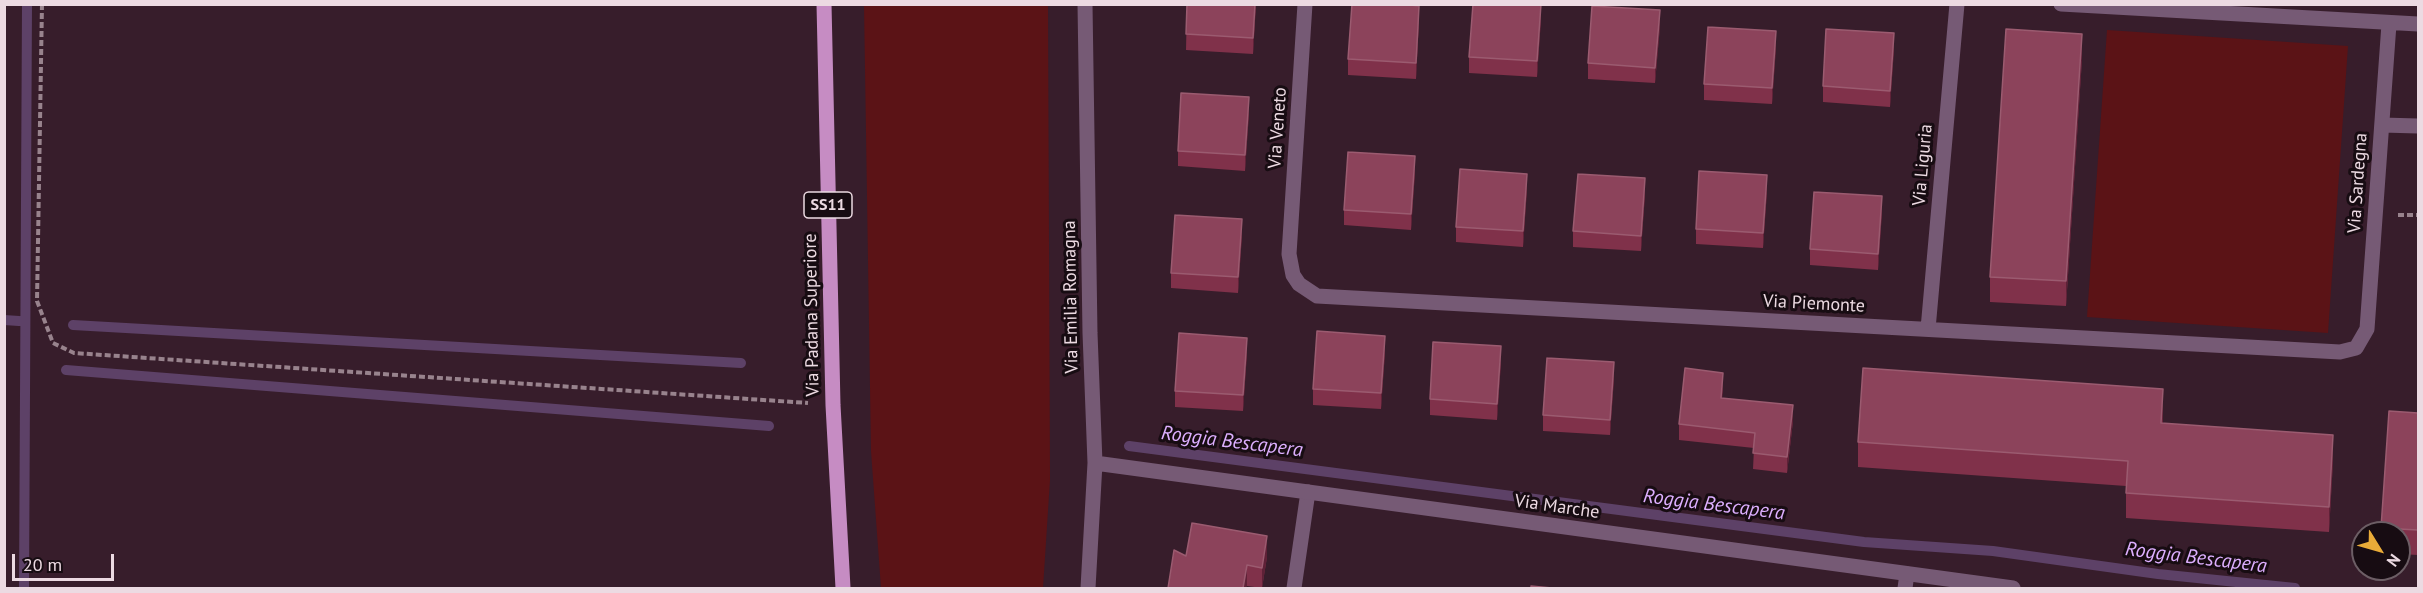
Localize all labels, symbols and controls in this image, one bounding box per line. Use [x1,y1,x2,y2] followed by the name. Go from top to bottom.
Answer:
[1264,87,1292,169] street label: Via Veneto
[1909,123,1937,207] street label: Via Liguria
[2344,132,2372,234] street label: Via Sardegna
[804,192,852,218] road number: SS11
[1059,220,1083,374] street label: Via Emilia Romagna
[800,233,824,397] street label: Via Padana Superiore
[1763,291,1865,317] street label: Via Piemonte
[1160,421,1304,463] water label: Roggia Bescapera
[1642,484,1786,526] water label: Roggia Bescapera
[1513,490,1601,524] street label: Via Marche
[2351,521,2411,581] north arrow
[2124,537,2268,579] water label: Roggia Bescapera
[15,542,117,580] scale bar
[2383,550,2405,571] text: N
[23,553,62,576] text: 20 m

